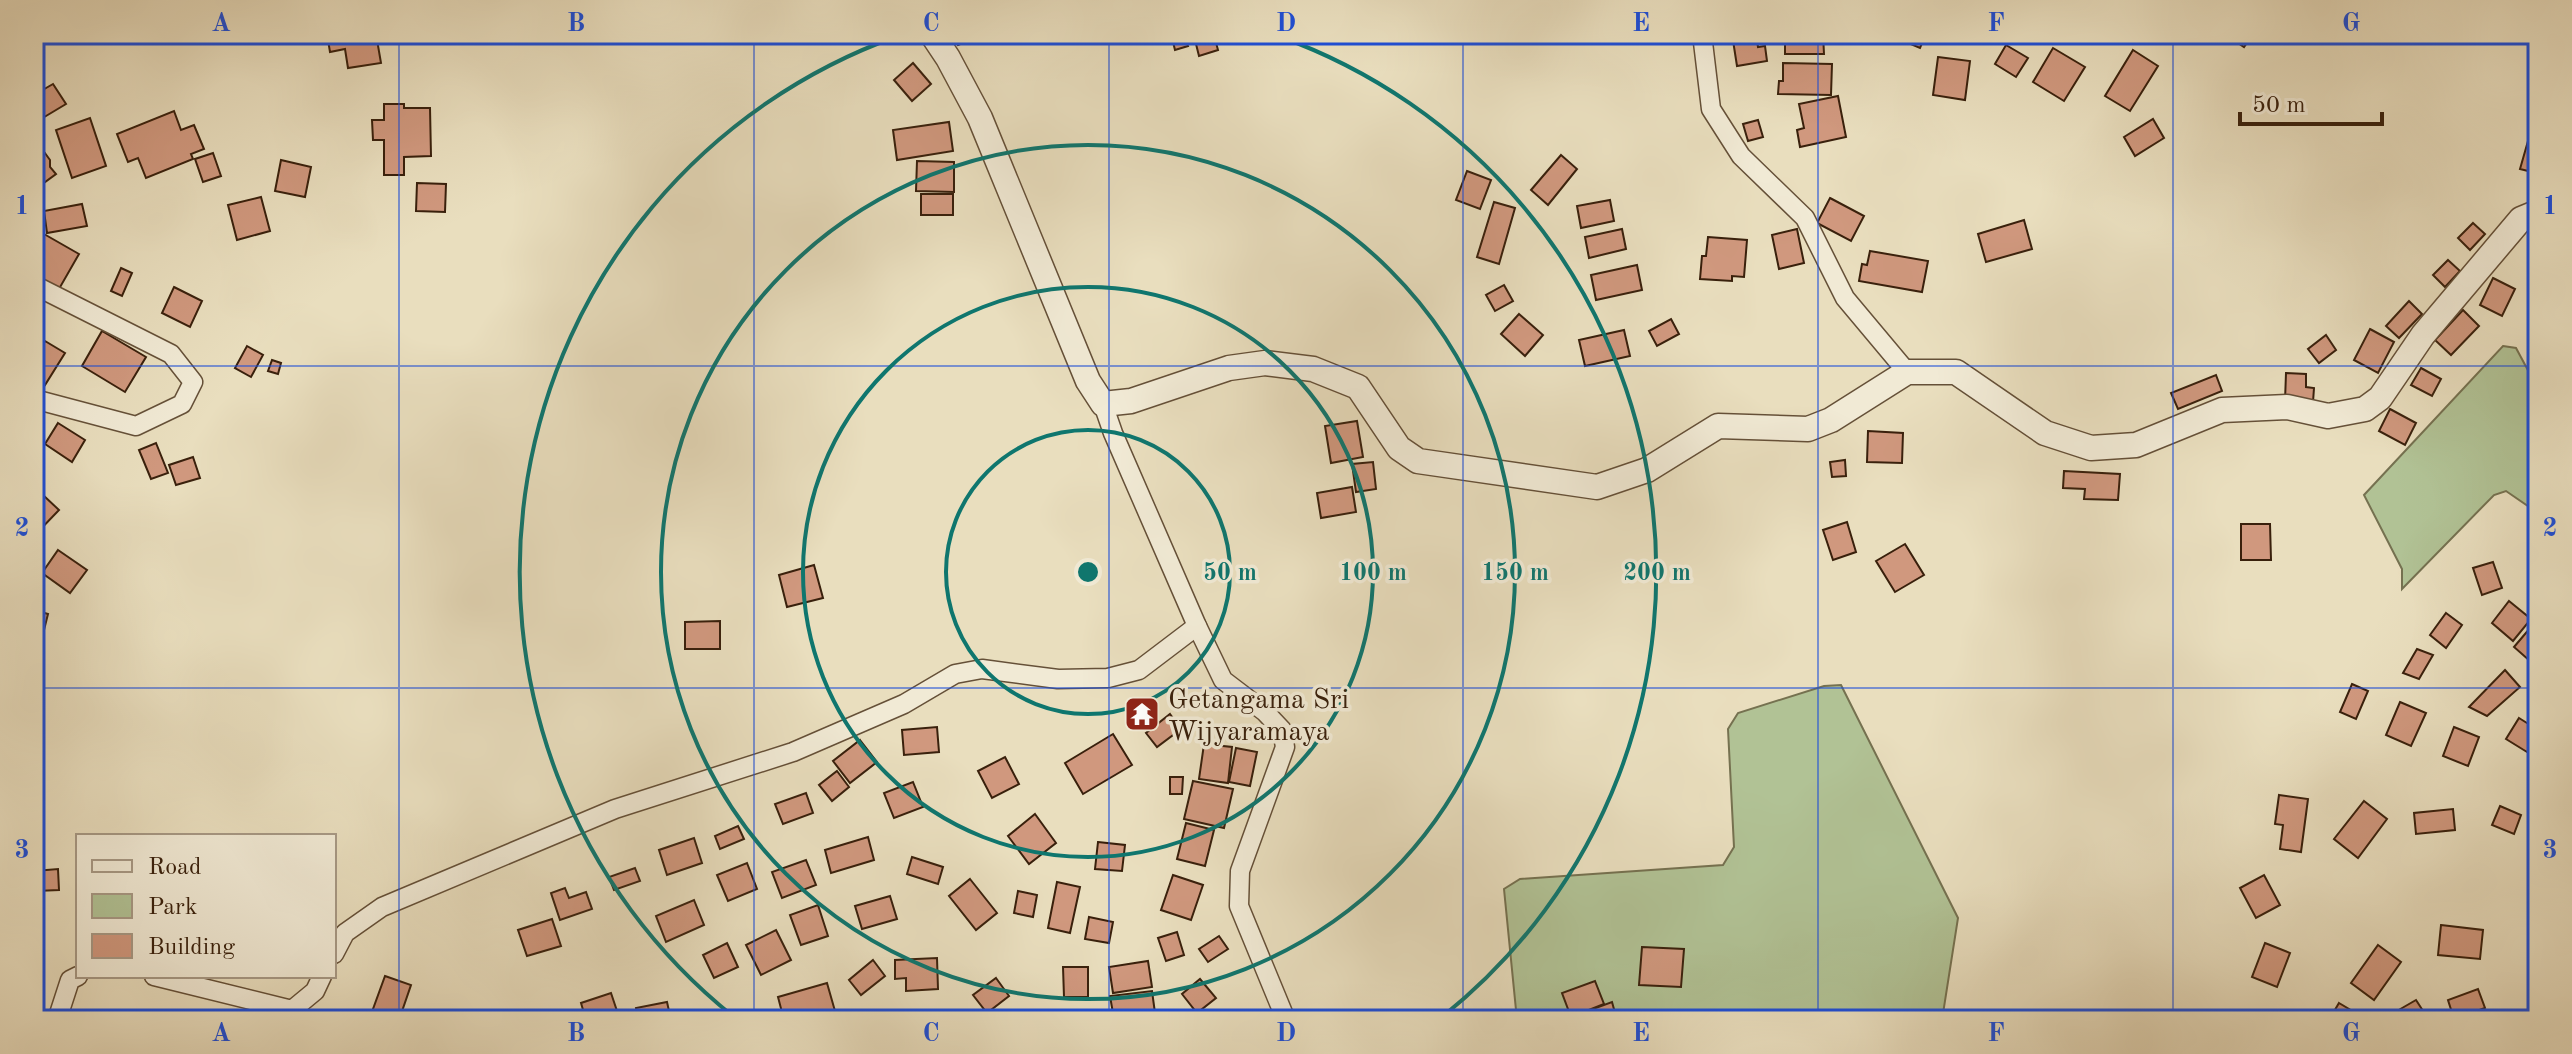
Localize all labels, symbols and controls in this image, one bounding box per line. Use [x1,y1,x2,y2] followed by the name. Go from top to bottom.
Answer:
[211,11,231,37] text: A
[567,11,585,37] text: B
[922,11,940,37] text: C
[1276,11,1296,37] text: D
[1632,11,1650,37] text: E
[1987,11,2005,37] text: F
[2342,11,2360,37] text: G
[2240,76,2382,126] scale bar
[2252,94,2306,118] text: 50 m
[14,194,30,220] text: 1
[2542,194,2558,220] text: 1
[14,516,30,542] text: 2
[2542,516,2558,542] text: 2
[1074,558,1102,586] centre of rings
[1203,561,1257,586] text: 50 m
[1481,561,1549,586] text: 150 m
[1339,562,1407,586] text: 100 m
[1623,562,1691,586] text: 200 m
[1168,687,1349,747] place label: Getangama Sri Wijyaramaya
[1123,695,1161,733] temple icon: Getangama Sri Wijyaramaya
[76,834,336,978] legend
[14,838,30,864] text: 3
[2542,838,2558,864] text: 3
[148,856,201,880] text: Road
[148,896,197,920] text: Park
[148,936,235,960] text: Building
[211,1021,231,1047] text: A
[567,1021,585,1047] text: B
[922,1021,940,1047] text: C
[1276,1021,1296,1047] text: D
[1632,1021,1650,1047] text: E
[1987,1021,2005,1047] text: F
[2342,1021,2360,1047] text: G

